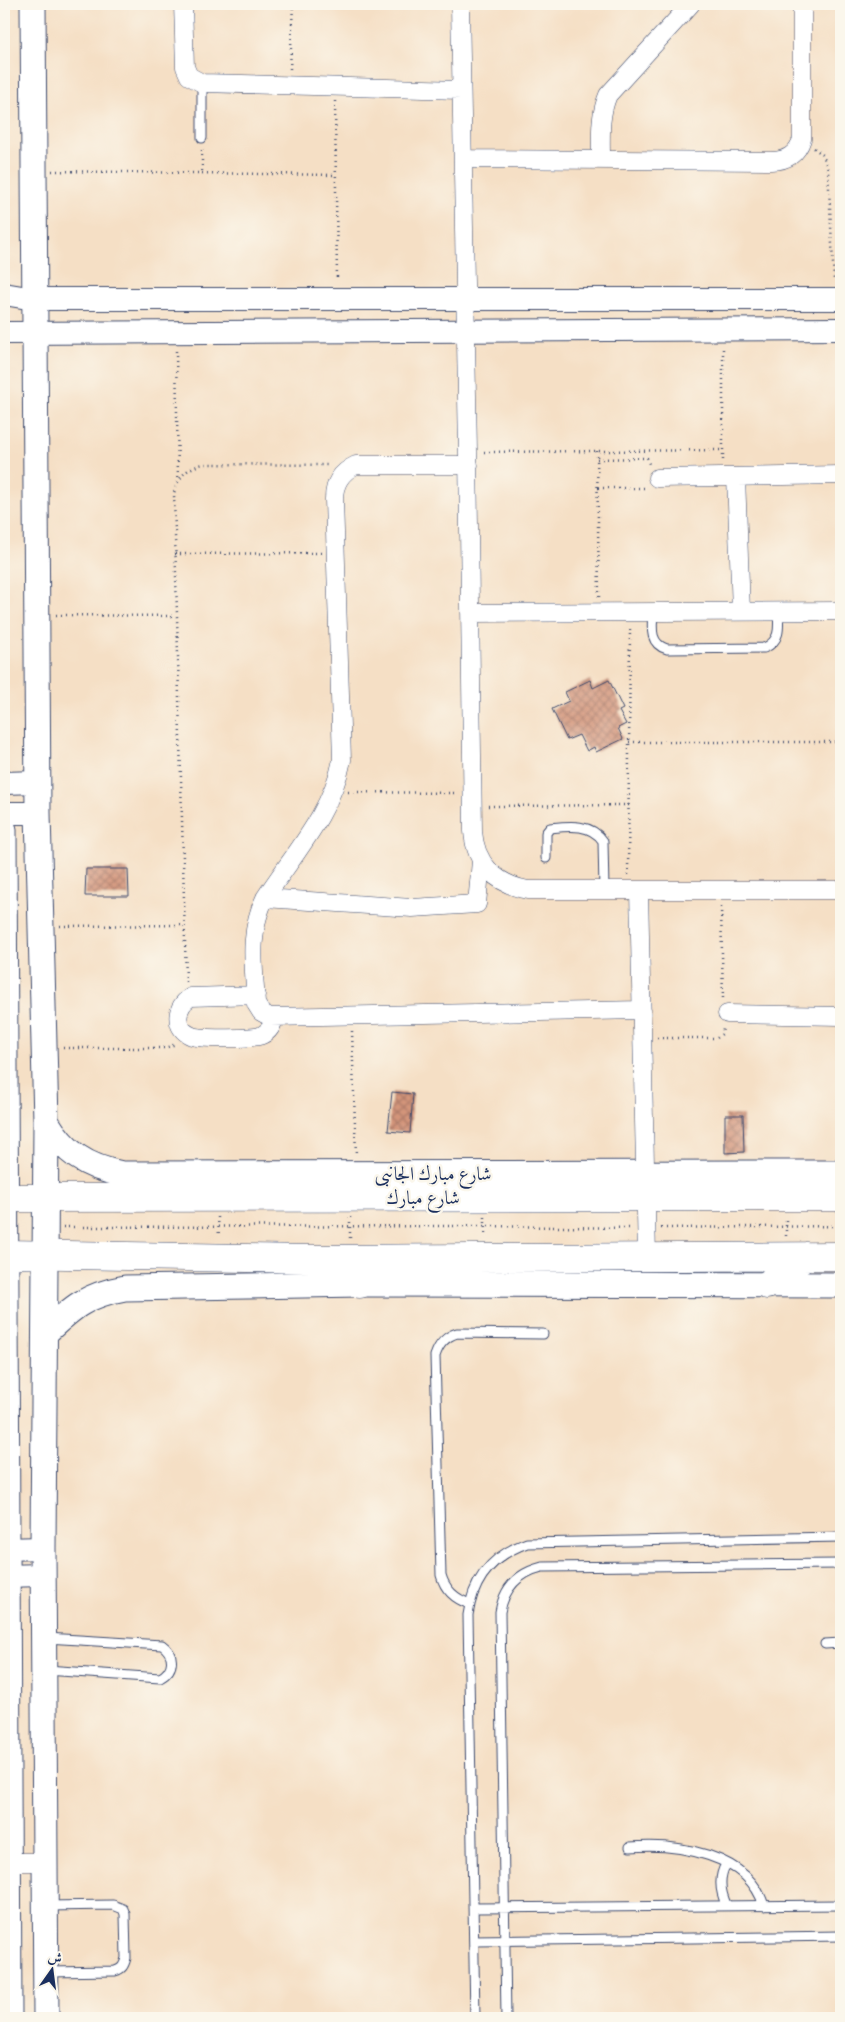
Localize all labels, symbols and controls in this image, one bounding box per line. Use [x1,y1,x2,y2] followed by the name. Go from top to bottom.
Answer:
[374,1162,492,1189] street label: شارع مبارك الجانبى
[386,1186,460,1213] street label: شارع مبارك
[28,1944,78,1994] north arrow
[46,1948,64,1968] text: ش

